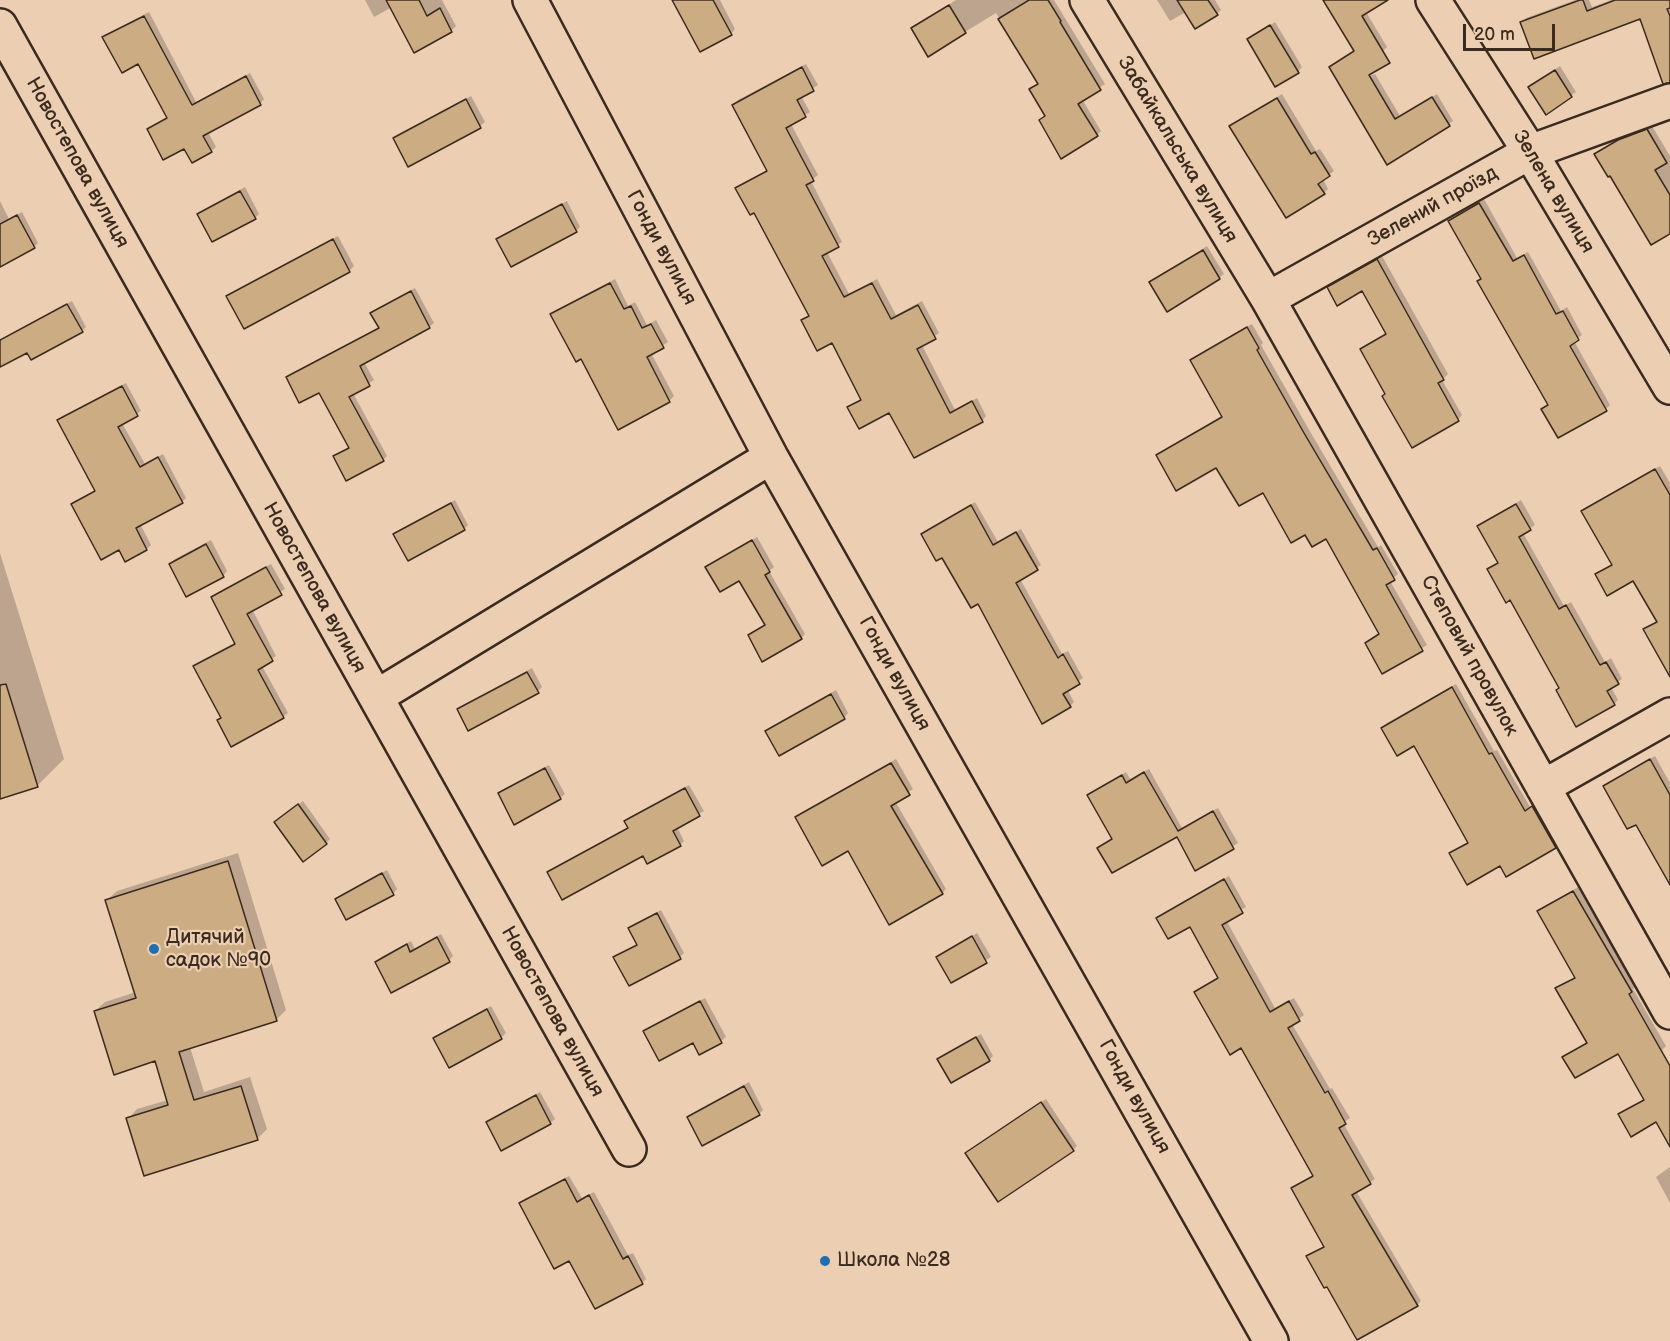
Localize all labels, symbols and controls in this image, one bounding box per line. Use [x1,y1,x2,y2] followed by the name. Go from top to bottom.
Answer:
[1466,12,1558,50] scale bar
[1474,24,1515,45] text: 20 m
[1112,52,1242,248] street label: Забайкальська вулиця
[20,74,134,252] street label: Новостепова вулиця
[1507,126,1599,258] street label: Зелена вулиця
[1364,161,1502,253] street label: Зелений проїзд
[621,186,701,310] street label: Гонди вулиця
[257,499,371,677] street label: Новостепова вулиця
[1415,572,1523,740] street label: Степовий провулок
[853,613,935,735] street label: Гонди вулиця
[495,923,609,1101] street label: Новостепова вулиця
[166,926,271,973] place label: Дитячий садок №90
[147,942,161,956] marker: Дитячий садок №90
[1093,1036,1175,1158] street label: Гонди вулиця
[837,1249,950,1273] place label: Школа №28
[818,1254,832,1268] marker: Школа №28

